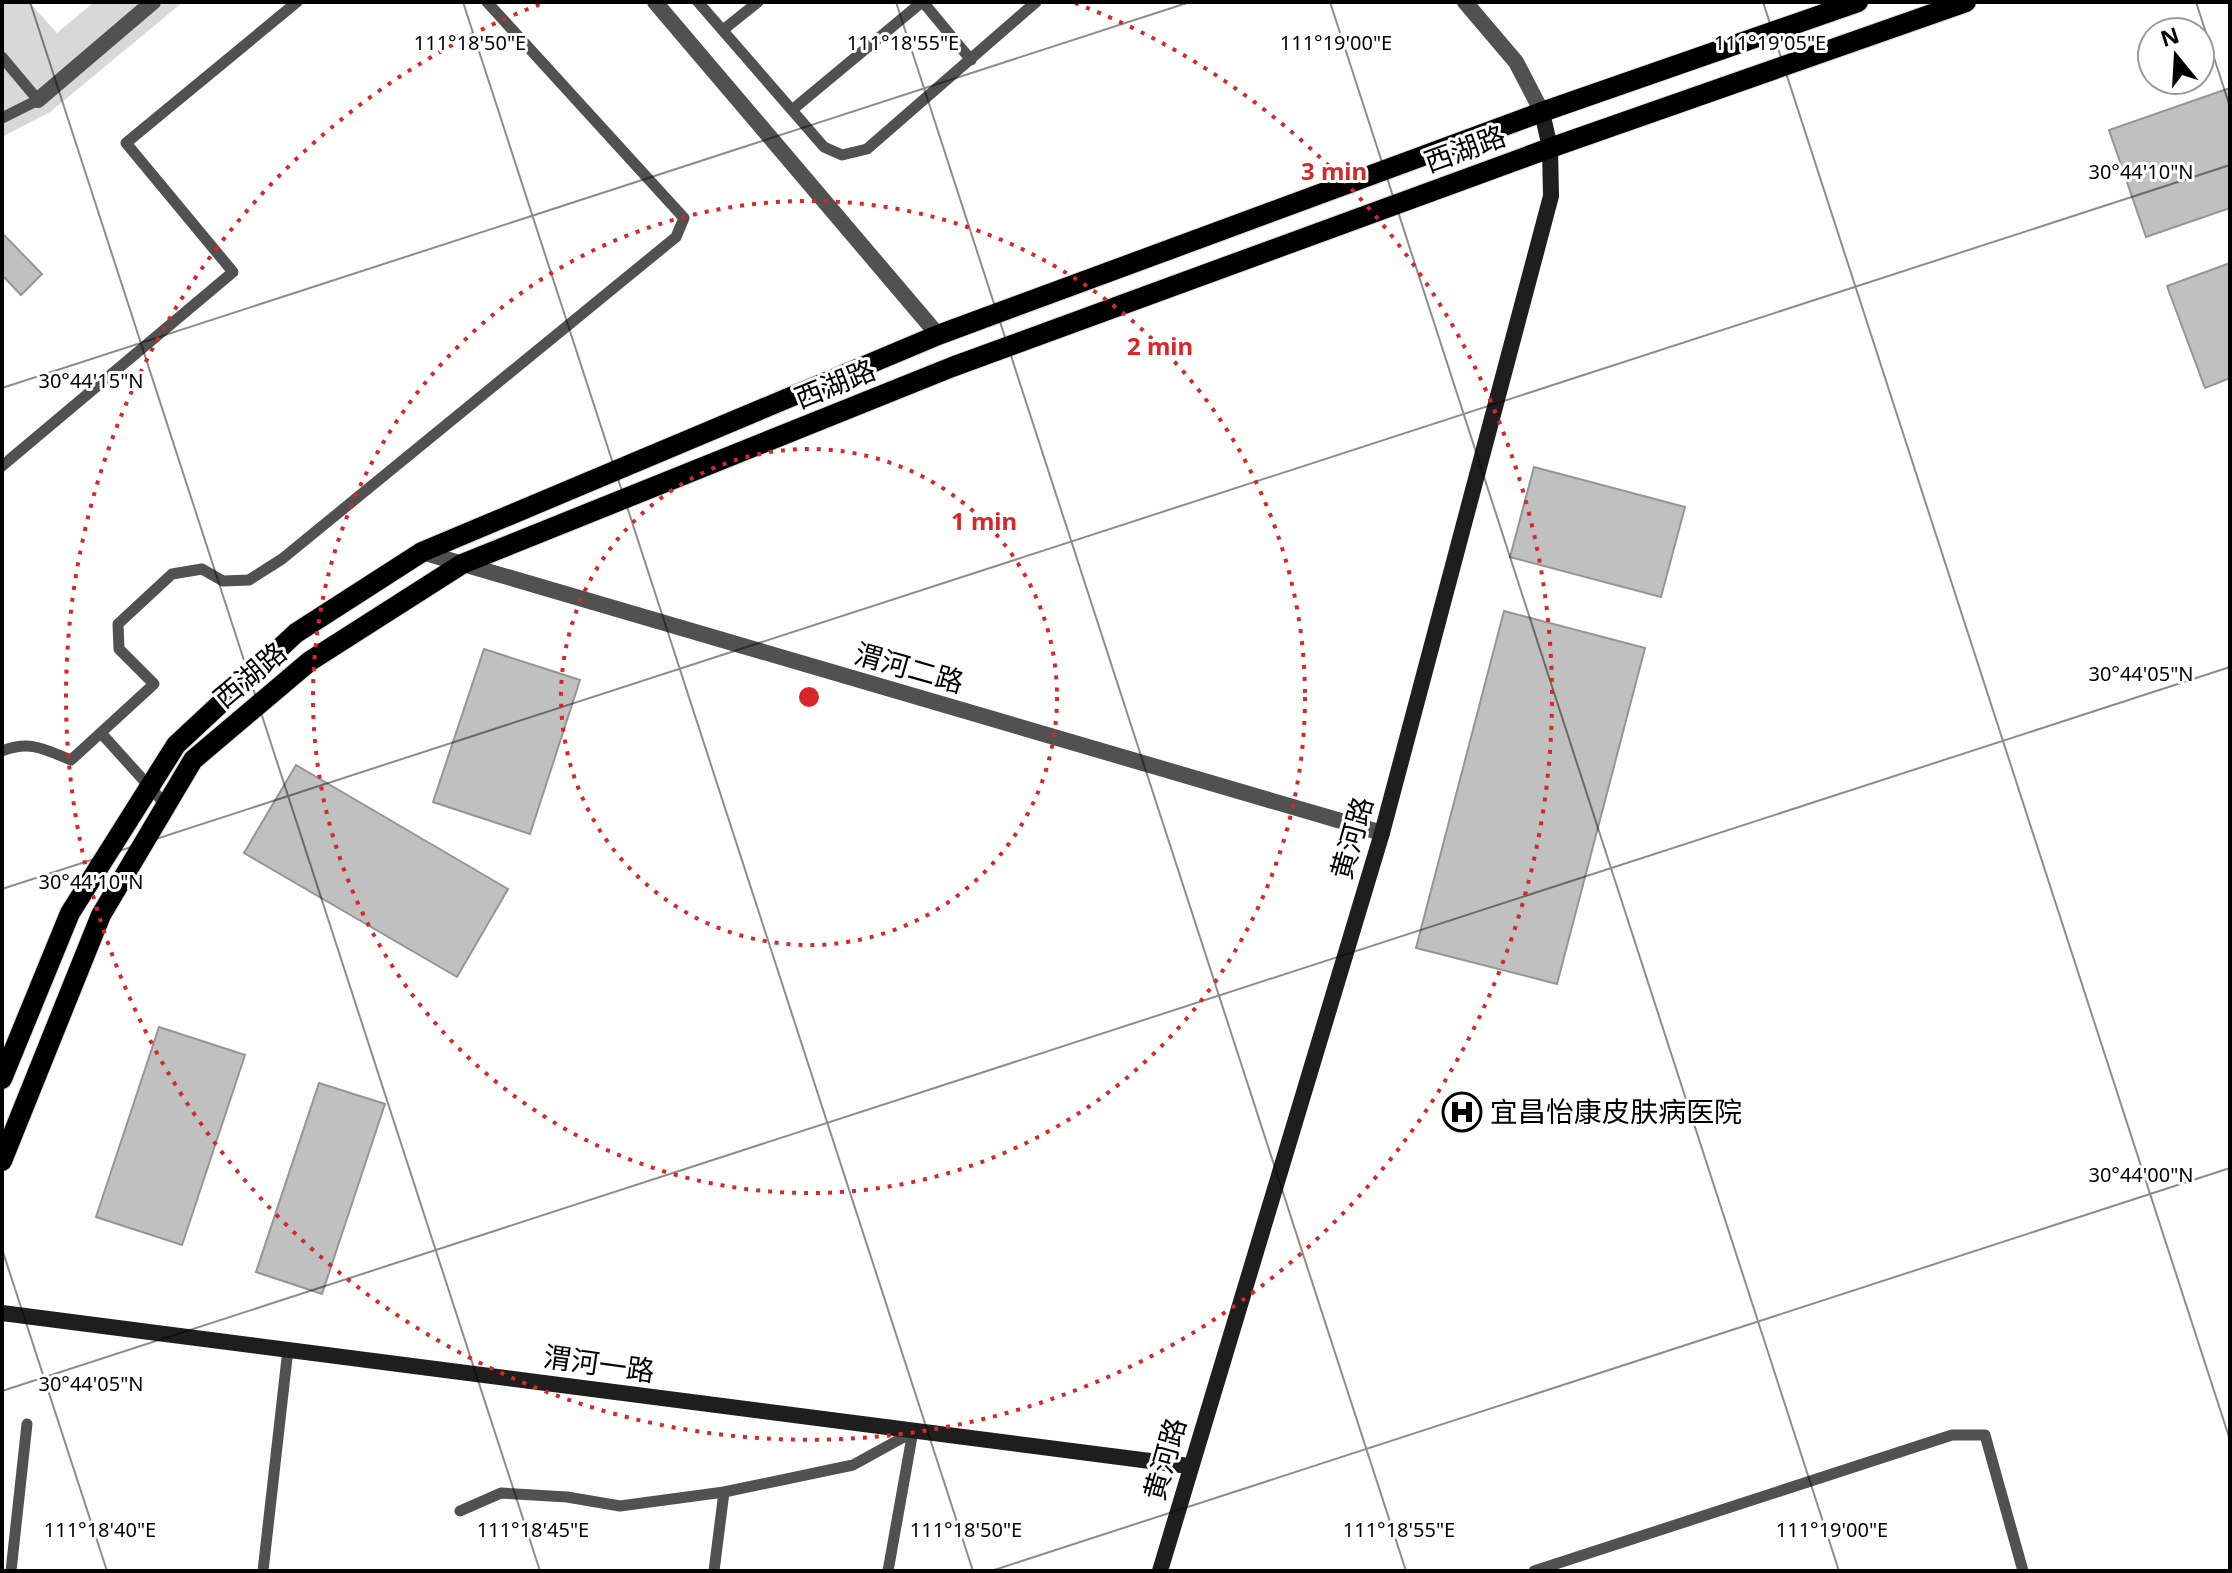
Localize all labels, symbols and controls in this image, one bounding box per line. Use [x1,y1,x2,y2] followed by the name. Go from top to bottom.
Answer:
[2136,16,2216,96] north arrow
[2156,19,2183,53] text: N
[414,29,526,56] text: 111°18'50"E
[847,29,959,56] text: 111°18'55"E
[1280,29,1392,56] text: 111°19'00"E
[1714,29,1826,56] text: 111°19'05"E
[1419,116,1511,180] street label: 西湖路
[1301,154,1367,187] text: 3 min
[2088,158,2194,185] text: 30°44'10"N
[1127,329,1193,362] text: 2 min
[789,350,881,416] street label: 西湖路
[38,367,144,394] text: 30°44'15"N
[951,504,1017,537] text: 1 min
[205,633,294,716] street label: 西湖路
[850,633,968,701] street label: 渭河二路
[2088,660,2194,687] text: 30°44'05"N
[795,683,823,711] centre of rings
[1321,792,1381,883] street label: 黄河路
[38,868,144,895] text: 30°44'10"N
[1441,1091,1483,1133] hospital icon: 宜昌怡康皮肤病医院
[1490,1092,1742,1130] place label: 宜昌怡康皮肤病医院
[2088,1161,2194,1188] text: 30°44'00"N
[541,1336,657,1390] street label: 渭河一路
[38,1370,144,1397] text: 30°44'05"N
[1134,1413,1194,1504] street label: 黄河路
[44,1516,156,1543] text: 111°18'40"E
[477,1516,589,1543] text: 111°18'45"E
[910,1516,1022,1543] text: 111°18'50"E
[1343,1516,1455,1543] text: 111°18'55"E
[1776,1516,1888,1543] text: 111°19'00"E

